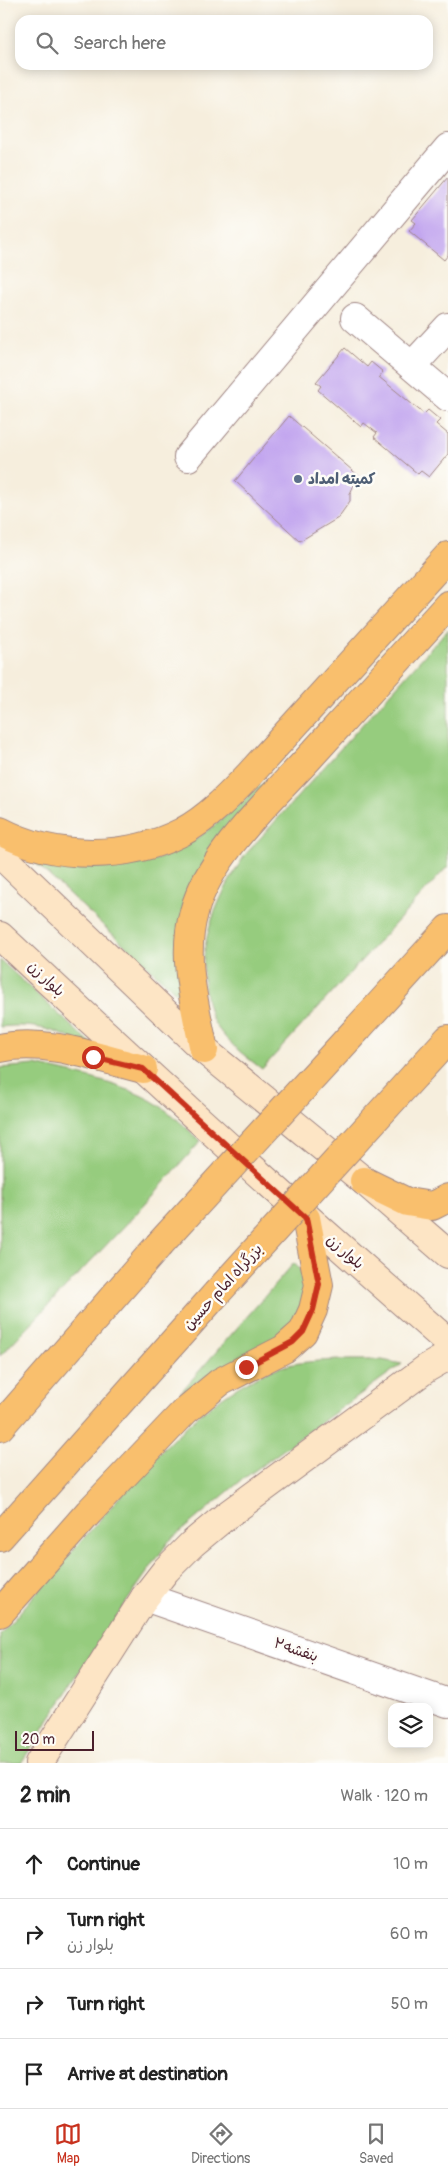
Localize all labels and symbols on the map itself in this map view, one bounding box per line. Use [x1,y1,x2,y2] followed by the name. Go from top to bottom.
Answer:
[308,470,376,489] place label: کمیته امداد
[292,473,304,485] marker: کمیته امداد
[23,957,69,1001] street label: بلوار زن
[82,1046,105,1069] route start
[322,1230,368,1274] street label: بلوار زن
[179,1240,267,1335] street label: بزرگراه امام حسین
[235,1356,258,1379] route end
[271,1634,321,1666] street label: بنفشه۲
[15,1728,94,1751] scale bar

